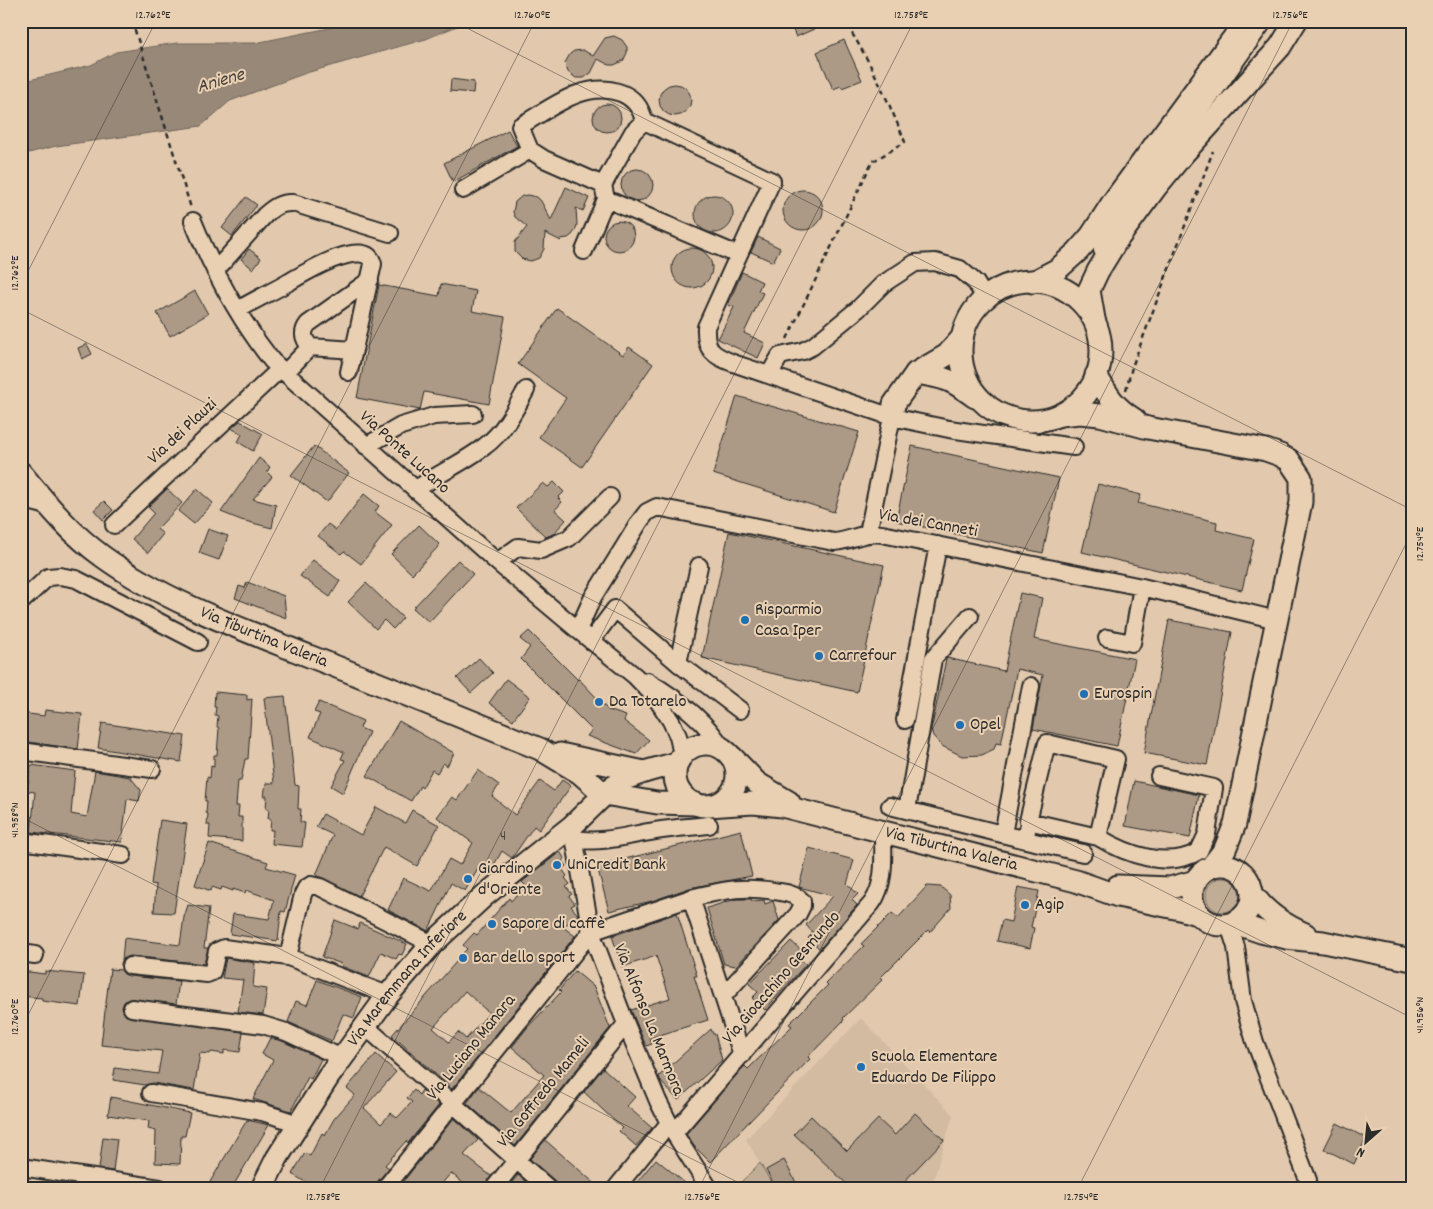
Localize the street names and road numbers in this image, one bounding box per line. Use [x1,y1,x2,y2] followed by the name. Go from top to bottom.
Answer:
[143,393,223,471] street label: Via dei Plauzi
[353,405,455,501] street label: Via Ponte Lucano
[877,503,979,545] street label: Via dei Canneti
[196,600,332,675] street label: Via Tiburtina Valeria
[882,820,1021,878] street label: Via Tiburtina Valeria
[342,905,473,1052] street label: Via Maremmana Inferiore
[717,906,847,1050] street label: Via Gioacchino Gesmundo
[606,940,690,1100] street label: Via Alfonso La Marmora
[421,989,523,1106] street label: Via Luciano Manara
[492,1032,596,1154] street label: Via Goffredo Mameli

